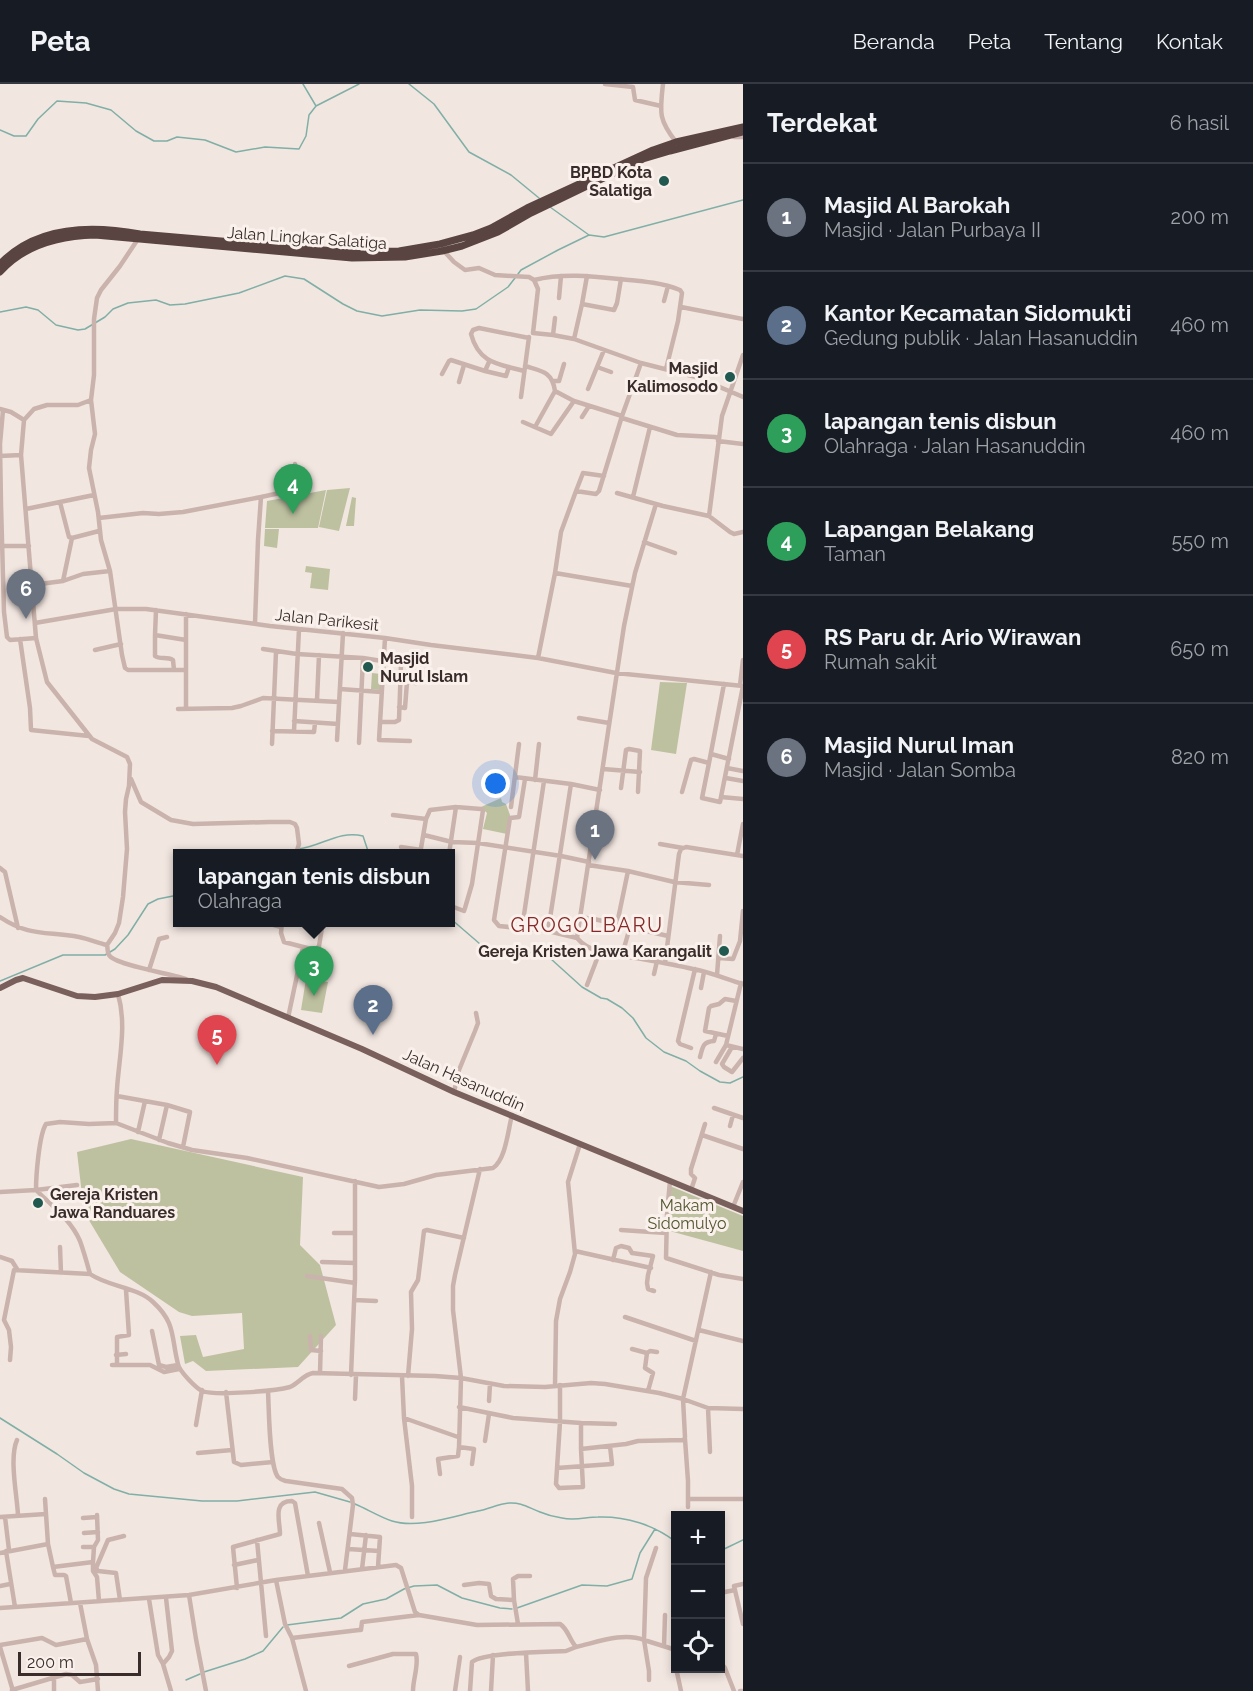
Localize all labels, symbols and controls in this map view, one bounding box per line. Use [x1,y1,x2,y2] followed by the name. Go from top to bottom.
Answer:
[30,25,91,58] text: Peta
[853,29,935,54] text: Beranda
[968,29,1011,54] text: Peta
[1044,29,1123,54] text: Tentang
[1156,29,1223,54] text: Kontak
[767,108,878,138] text: Terdekat
[1170,111,1229,135] text: 6 hasil
[570,163,652,200] place label: BPBD Kota Salatiga
[657,174,671,188] marker: BPBD Kota Salatiga
[824,192,1010,218] text: Masjid Al Barokah
[782,205,791,229] text: 1
[1171,205,1229,229] text: 200 m
[824,218,1041,242] text: Masjid · Jalan Purbaya II
[226,223,388,253] street label: Jalan Lingkar Salatiga
[824,300,1131,326] text: Kantor Kecamatan Sidomukti
[781,313,792,337] text: 2
[1170,313,1229,337] text: 460 m
[824,326,1138,350] text: Gedung publik · Jalan Hasanuddin
[627,359,718,396] place label: Masjid Kalimosodo
[723,370,737,384] marker: Masjid Kalimosodo
[824,408,1057,434] text: lapangan tenis disbun
[781,421,792,445] text: 3
[1170,421,1229,445] text: 460 m
[824,434,1086,458] text: Olahraga · Jalan Hasanuddin
[274,464,312,514] pin: 4
[824,516,1034,542] text: Lapangan Belakang
[781,529,792,553] text: 4
[1171,529,1229,553] text: 550 m
[824,542,886,566] text: Taman
[6,570,46,619] pin: 6
[274,605,381,635] street label: Jalan Parikesit
[824,624,1081,650] text: RS Paru dr. Ario Wirawan
[781,637,792,661] text: 5
[1170,637,1229,661] text: 650 m
[380,649,468,686] place label: Masjid Nurul Islam
[824,650,937,674] text: Rumah sakit
[361,660,375,674] marker: Masjid Nurul Islam
[824,732,1014,758] text: Masjid Nurul Iman
[780,745,793,769] text: 6
[1171,745,1229,769] text: 820 m
[824,758,1016,782] text: Masjid · Jalan Somba
[481,769,510,798] your location
[576,810,614,860] pin: 1
[173,849,455,927] popup
[198,863,430,889] text: lapangan tenis disbun
[198,889,282,913] text: Olahraga
[510,913,664,937] district label: GROGOLBARU
[478,942,712,961] place label: Gereja Kristen Jawa Karangalit
[717,944,731,958] marker: Gereja Kristen Jawa Karangalit
[294,946,334,996] pin: 3
[354,986,392,1035] pin: 2
[198,1016,236,1065] pin: 5
[400,1045,528,1115] street label: Jalan Hasanuddin
[50,1185,175,1222] place label: Gereja Kristen Jawa Randuares
[31,1196,45,1210] marker: Gereja Kristen Jawa Randuares
[648,1196,726,1233] park label: Makam Sidomulyo
[671,1511,725,1673] map controls
[671,1511,725,1565] button: +
[671,1565,725,1619] button: −
[671,1619,725,1673] button: locate
[18,1649,141,1676] scale bar
[27,1653,74,1672] text: 200 m

